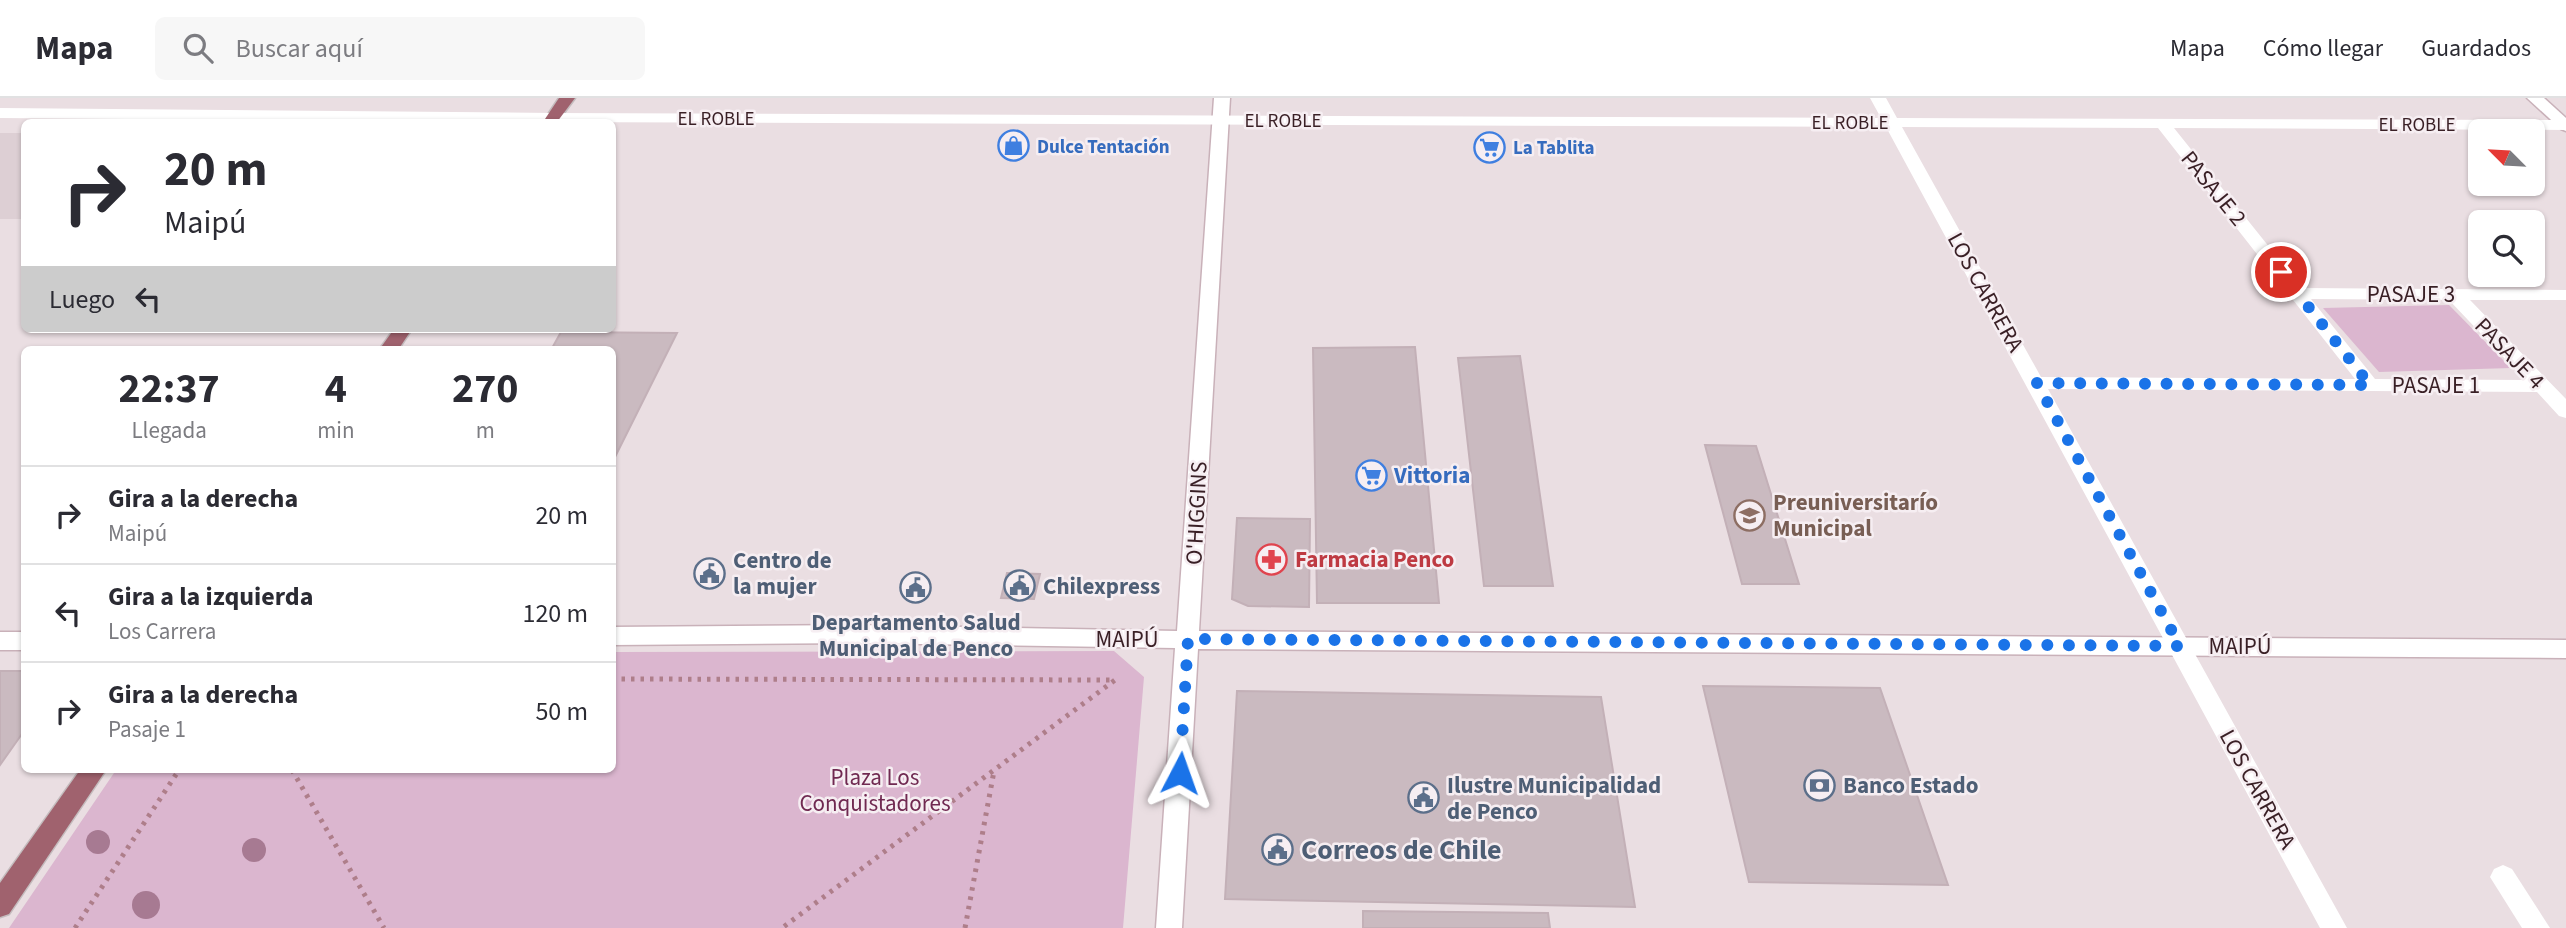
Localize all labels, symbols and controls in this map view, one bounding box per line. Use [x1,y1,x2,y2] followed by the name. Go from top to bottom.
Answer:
[155,17,645,80] search box
[35,25,113,72] text: Mapa
[179,29,217,67] icon: search
[235,30,363,67] text: Buscar aquí
[2170,31,2225,66] text: Mapa
[2263,31,2383,66] text: Cómo llegar
[2421,31,2531,66] text: Guardados
[678,106,754,133] street label: EL ROBLE
[1245,108,1321,135] street label: EL ROBLE
[1812,110,1888,137] street label: EL ROBLE
[2379,112,2455,139] street label: EL ROBLE
[2468,119,2544,196] north arrow
[2468,119,2545,287] map controls
[997,129,1031,163] shop icon: Dulce Tentación
[1473,130,1507,164] supermarket icon: La Tablita
[1037,134,1170,161] place label: Dulce Tentación
[164,135,268,205] text: 20 m
[1513,135,1595,162] place label: La Tablita
[2173,144,2254,233] street label: PASAJE 2
[49,147,140,238] icon: right
[164,200,246,246] text: Maipú
[2468,210,2545,287] button: search
[1939,226,2032,358] street label: LOS CARRERA
[2251,242,2311,302] pin
[2262,253,2300,291] icon: arrive
[2367,278,2455,311] street label: PASAJE 3
[129,280,167,318] icon: left
[49,281,115,318] text: Luego
[2467,310,2552,397] street label: PASAJE 4
[118,359,220,419] text: 22:37
[325,359,347,419] text: 4
[452,359,519,419] text: 270
[2392,369,2480,402] street label: PASAJE 1
[131,414,207,447] text: Llegada
[317,414,355,447] text: min
[476,414,495,447] text: m
[1354,458,1388,492] supermarket icon: Vittoria
[1393,459,1470,492] place label: Vittoria
[1177,460,1216,566] street label: O'HIGGINS
[108,480,298,517] text: Gira a la derecha
[1773,486,1938,545] place label: Preuniversitarío Municipal
[49,496,87,534] icon: right
[535,497,588,534] text: 20 m
[1733,498,1767,532] school or university icon: Preuniversitarío Municipal
[108,517,167,550] text: Maipú
[1255,542,1289,576] pharmacy icon: Farmacia Penco
[1295,543,1454,576] place label: Farmacia Penco
[733,544,832,603] place label: Centro de la mujer
[693,556,727,590] public building icon: Centro de la mujer
[1003,569,1037,603] public building icon: Chilexpress
[1043,570,1160,603] place label: Chilexpress
[899,571,933,605] public building icon: Departamento Salud Municipal de Penco
[108,578,313,615] text: Gira a la izquierda
[49,594,87,632] icon: left
[522,595,588,632] text: 120 m
[811,606,1021,665] place label: Departamento Salud Municipal de Penco
[108,615,216,648] text: Los Carrera
[1095,623,1159,656] street label: MAIPÚ
[2208,630,2272,663] street label: MAIPÚ
[108,676,298,713] text: Gira a la derecha
[49,692,87,730] icon: right
[535,693,588,730] text: 50 m
[108,713,186,746] text: Pasaje 1
[2211,723,2304,855] street label: LOS CARRERA
[1143,736,1217,810] position arrow
[799,761,951,820] park label: Plaza Los Conquistadores
[1803,768,1837,802] bank icon: Banco Estado
[1447,769,1661,828] place label: Ilustre Municipalidad de Penco
[1843,769,1978,802] place label: Banco Estado
[1407,781,1441,815] public building icon: Ilustre Municipalidad de Penco
[1301,830,1501,870] place label: Correos de Chile
[1261,832,1295,866] public building icon: Correos de Chile

